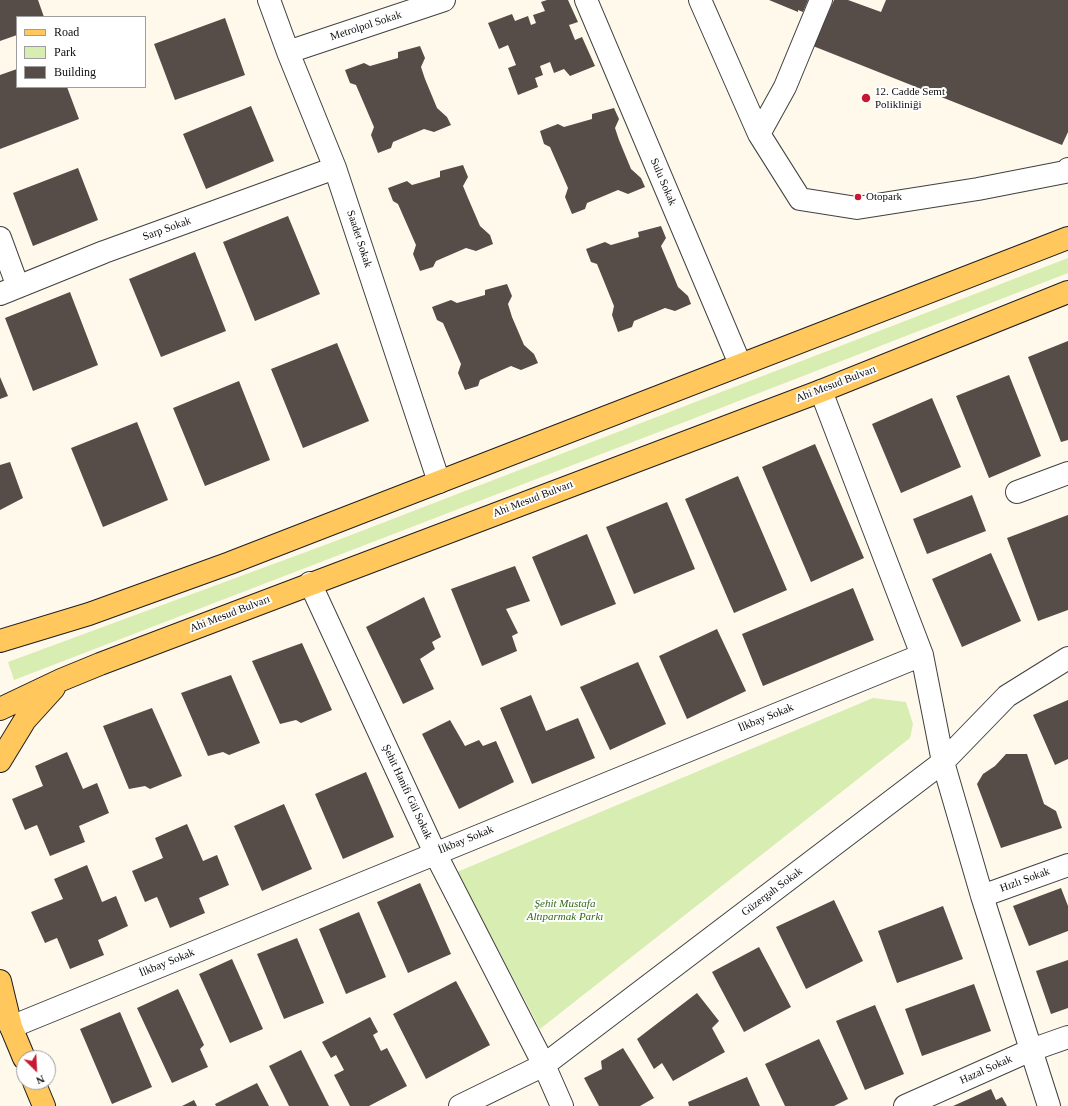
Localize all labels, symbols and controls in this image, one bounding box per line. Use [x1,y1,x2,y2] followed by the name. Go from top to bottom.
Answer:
[329,8,403,44] street label: Metrolpol Sokak
[16,16,146,88] legend
[54,25,79,39] text: Road
[54,45,76,59] text: Park
[54,65,96,79] text: Building
[875,85,945,111] place label: 12. Cadde Semt Polikliniği
[860,92,872,104] marker: 12. Cadde Semt Polikliniği
[647,156,679,208] street label: Sulu Sokak
[866,190,902,204] place label: Otopark
[853,192,863,202] marker: Otopark
[344,209,374,269] street label: Saadet Sokak
[141,214,193,244] street label: Sarp Sokak
[794,363,878,405] street label: Ahi Mesud Bulvarı
[491,478,575,520] street label: Ahi Mesud Bulvarı
[188,593,272,635] street label: Ahi Mesud Bulvarı
[736,701,796,735] street label: İlkbay Sokak
[379,743,435,841] street label: Şehit Hanifi Gül Sokak
[436,823,496,857] street label: İlkbay Sokak
[739,865,805,919] street label: Güzergah Sokak
[998,865,1052,895] street label: Hızlı Sokak
[527,897,603,923] park label: Şehit Mustafa Altıparmak Parkı
[137,946,197,980] street label: İlkbay Sokak
[16,1050,56,1090] north arrow
[958,1053,1014,1087] street label: Hazal Sokak
[34,1073,47,1087] text: N

